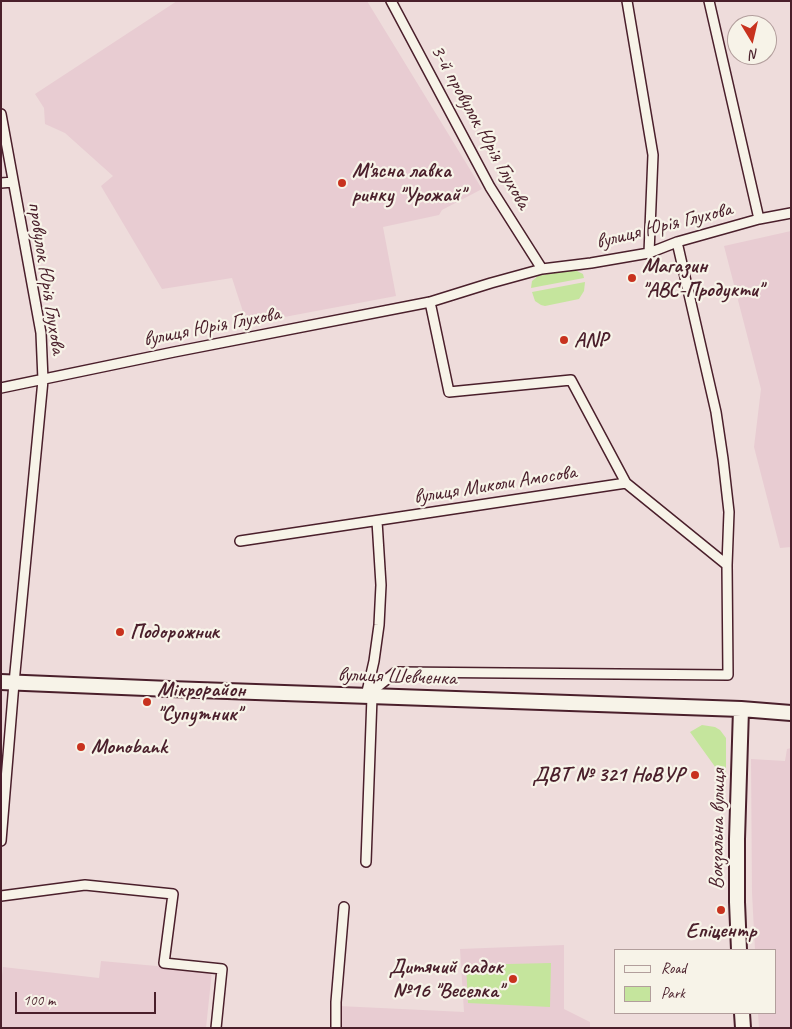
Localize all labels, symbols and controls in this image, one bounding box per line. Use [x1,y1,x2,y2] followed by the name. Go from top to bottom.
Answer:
[727,15,777,65] north arrow
[424,40,536,214] street label: 3-й провулок Юрія Глухова
[749,45,760,63] text: N
[352,158,465,208] place label: М'ясна лавка ринку "Урожай"
[336,177,348,189] marker: М'ясна лавка ринку "Урожай"
[593,197,735,255] street label: вулиця Юрія Глухова
[22,200,70,356] street label: провулок Юрія Глухова
[642,253,763,303] place label: Магазин "ABC-Продукти"
[626,272,638,284] marker: Магазин "ABC-Продукти"
[141,301,283,353] street label: вулиця Юрія Глухова
[574,327,608,353] place label: ANP
[558,334,570,346] marker: ANP
[412,460,578,510] street label: вулиця Миколи Амосова
[130,619,219,645] place label: Подорожник
[114,626,126,638] marker: Подорожник
[337,662,457,692] street label: вулиця Шевченка
[157,677,245,727] place label: Мікрорайон "Супутник"
[141,696,153,708] marker: Мікрорайон "Супутник"
[91,734,167,760] place label: Monobank
[75,741,87,753] marker: Monobank
[532,762,685,788] place label: ДВТ № 321 НоВУР
[704,768,732,890] street label: Вокзальна вулиця
[689,769,701,781] marker: ДВТ № 321 НоВУР
[715,904,727,916] marker: Епіцентр
[686,918,756,944] place label: Епіцентр
[614,949,777,1014] legend
[389,954,503,1004] place label: Дитячий садок №16 "Веселка"
[661,959,686,978] text: Road
[507,973,519,985] marker: Дитячий садок №16 "Веселка"
[18,982,159,1014] scale bar
[661,984,685,1003] text: Park
[23,991,55,1010] text: 100 m

